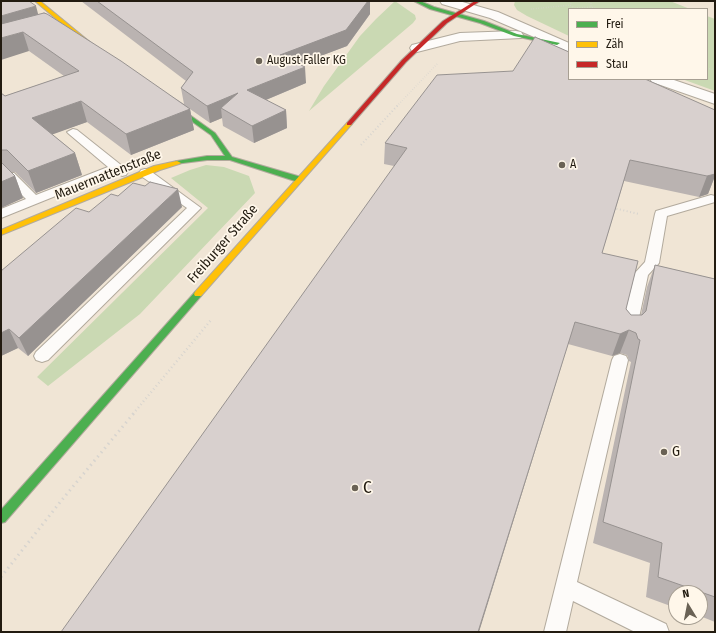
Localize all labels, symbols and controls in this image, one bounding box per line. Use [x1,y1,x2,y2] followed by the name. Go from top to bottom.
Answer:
[568,8,708,80] legend
[606,17,624,31] text: Frei
[606,37,624,51] text: Zäh
[267,54,346,68] place label: August Faller KG
[254,56,264,66] marker: August Faller KG
[606,57,628,71] text: Stau
[52,146,164,204] street label: Mauermattenstraße
[570,158,576,172] place label: A
[557,160,567,170] marker: A
[184,201,262,287] street label: Freiburger Straße
[672,444,680,460] place label: G
[659,447,669,457] marker: G
[363,478,372,498] place label: C
[350,483,360,493] marker: C
[668,585,708,625] north arrow
[682,587,690,601] text: N

